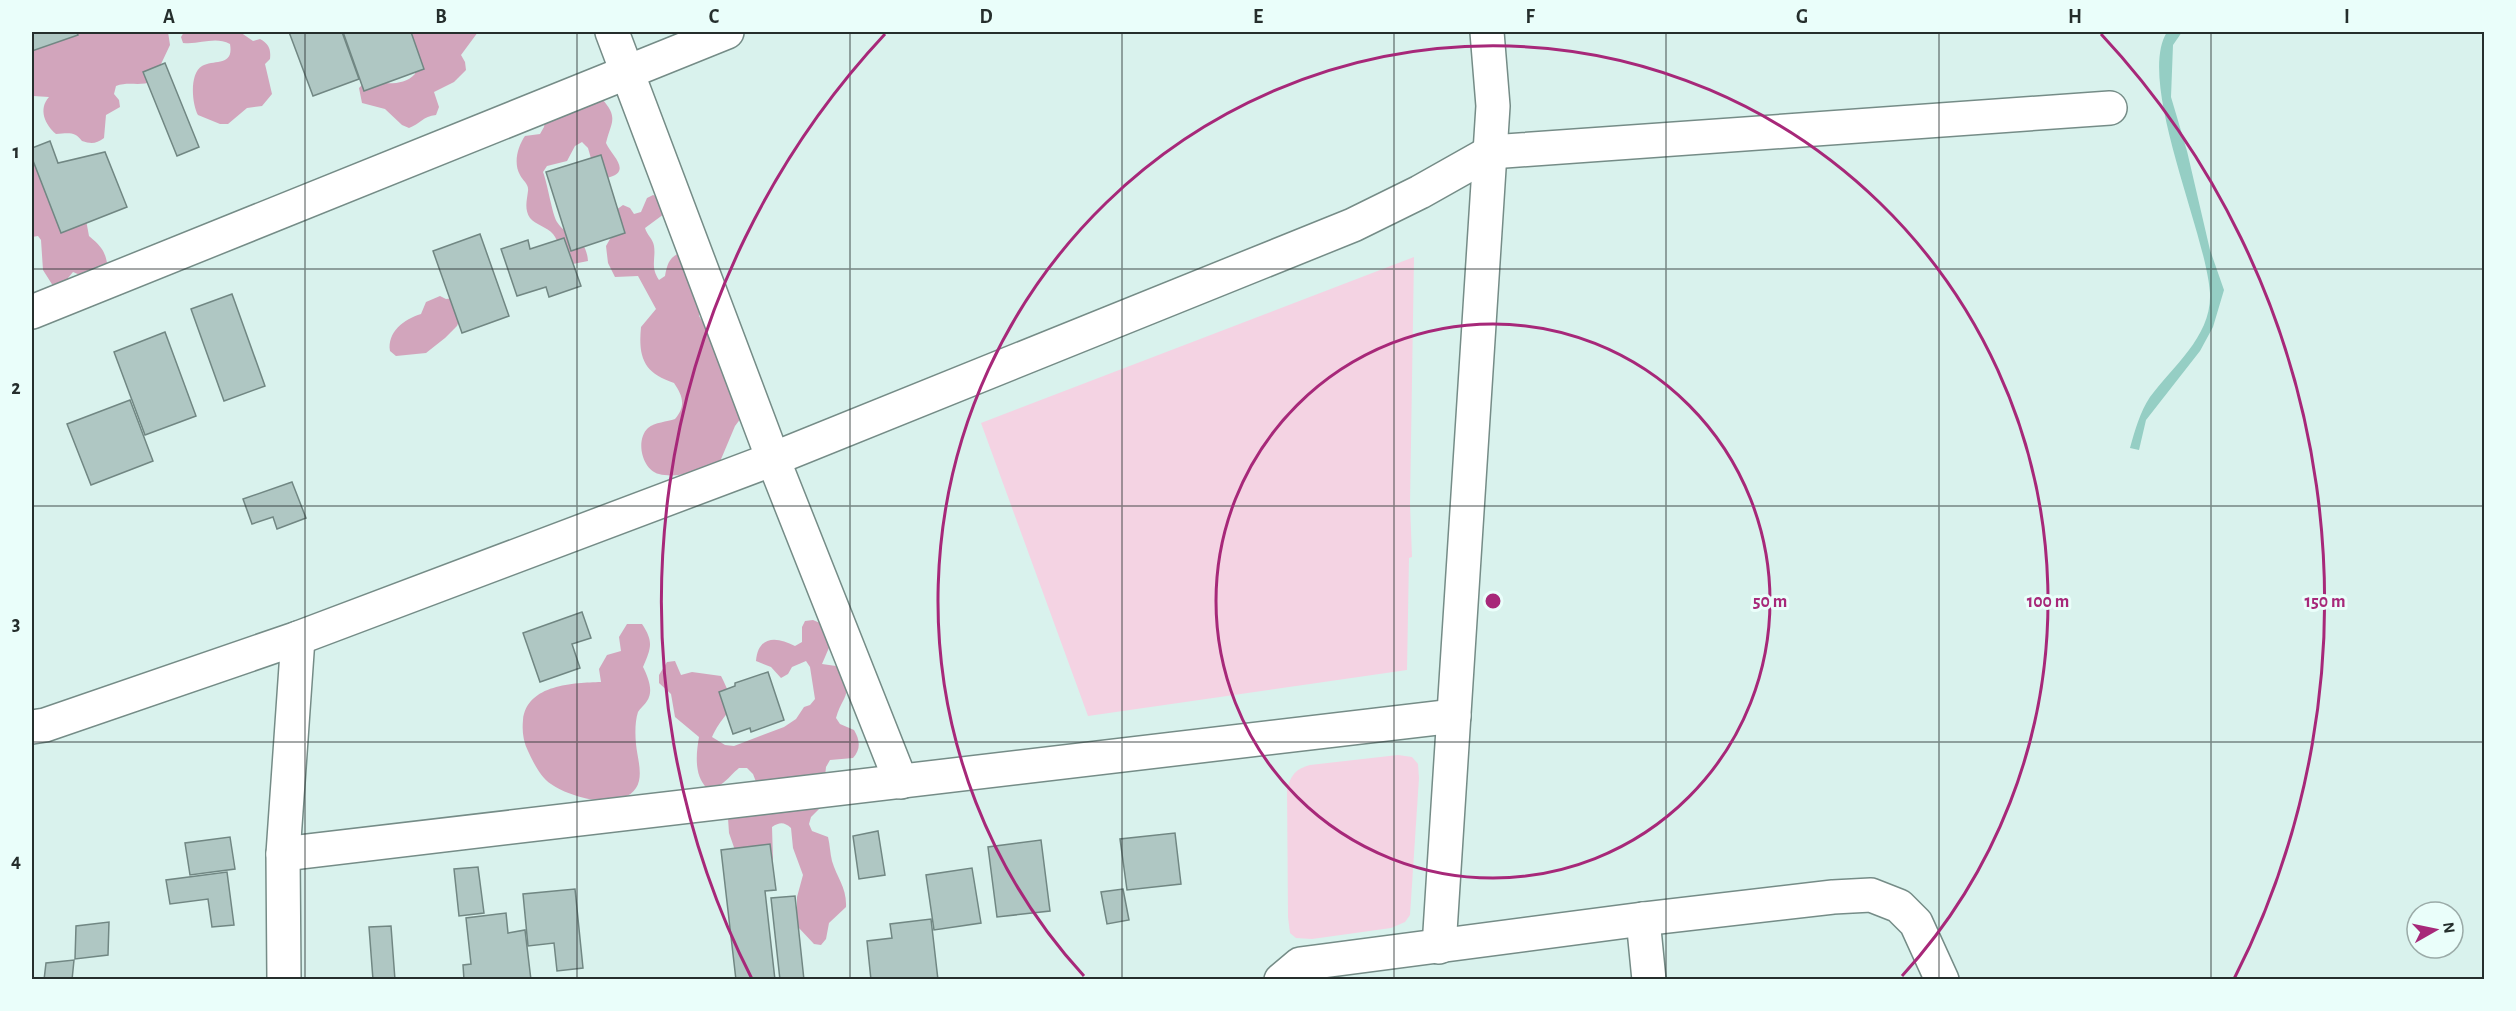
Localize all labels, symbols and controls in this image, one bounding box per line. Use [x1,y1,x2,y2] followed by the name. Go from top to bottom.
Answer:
[163,7,175,27] text: A
[435,7,447,27] text: B
[709,7,720,27] text: C
[979,7,993,27] text: D
[1253,7,1263,27] text: E
[1525,7,1535,27] text: F
[1796,7,1808,27] text: G
[2068,7,2082,27] text: H
[2344,7,2350,27] text: I
[12,142,20,162] text: 1
[11,378,21,398] text: 2
[1483,591,1503,611] centre of rings
[1753,593,1787,611] text: 50 m
[2027,593,2069,611] text: 100 m
[2305,593,2345,611] text: 150 m
[12,614,20,634] text: 3
[11,851,21,871] text: 4
[2405,900,2465,960] north arrow
[2440,921,2458,935] text: N

